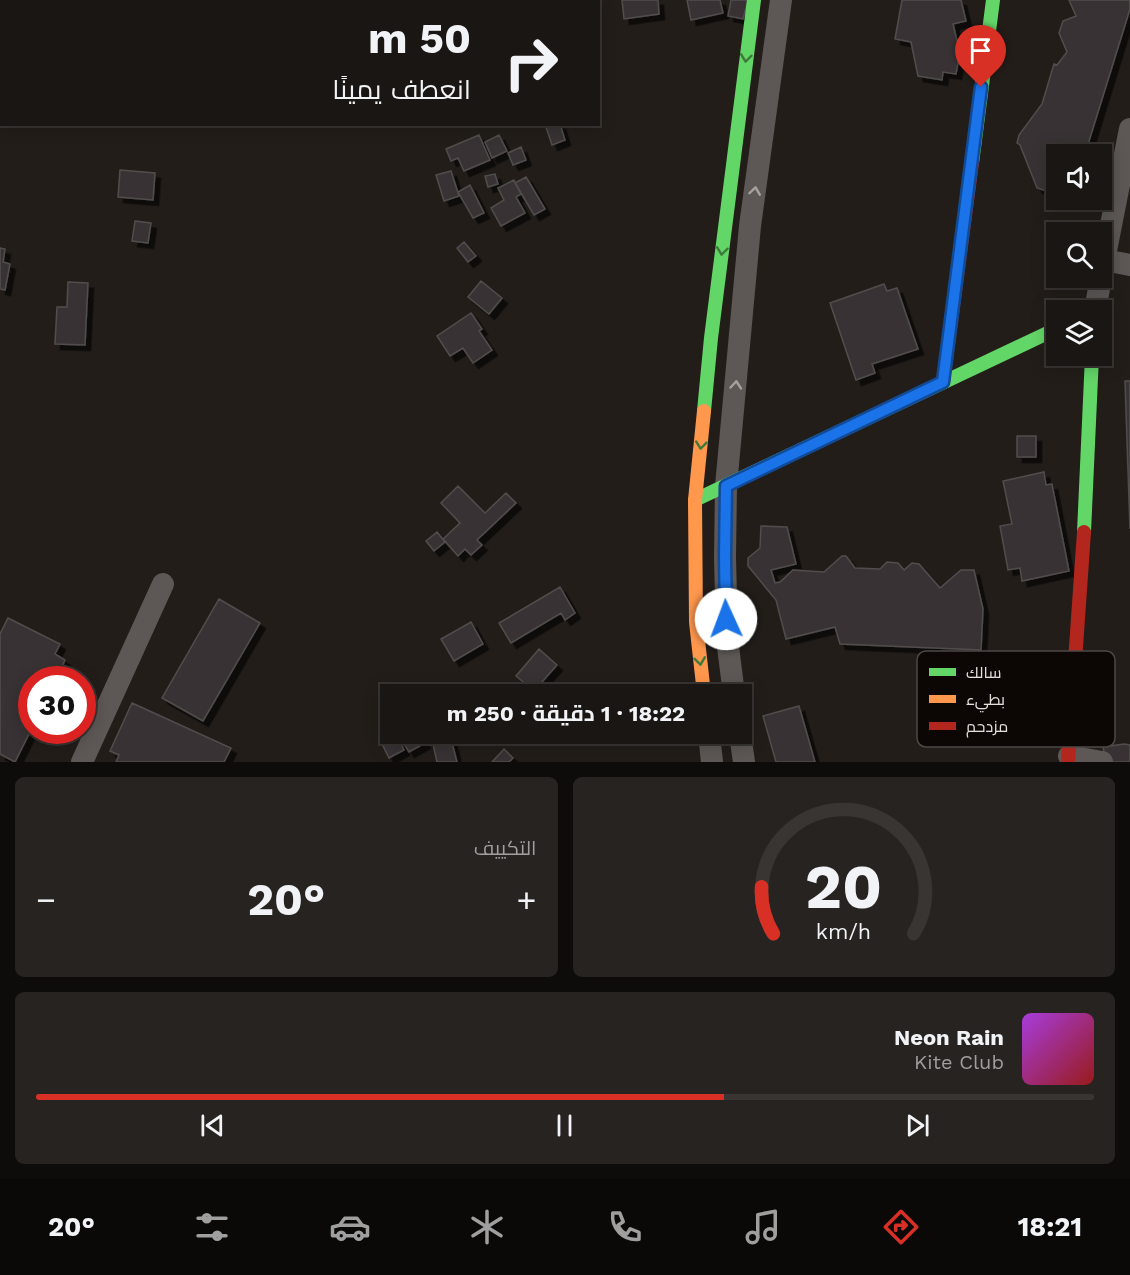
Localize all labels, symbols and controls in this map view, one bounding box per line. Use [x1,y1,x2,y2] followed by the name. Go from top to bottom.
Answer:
[368,14,471,63] text: 50 m
[492,24,570,102] icon: right
[955,25,1006,87] pin
[964,34,997,67] icon: arrive
[741,53,753,63] one-way arrow
[332,74,471,106] text: انعطف يمينًا
[1046,144,1112,366] map controls
[1046,144,1112,210] button: sound
[749,186,761,196] one-way arrow
[1046,222,1112,288] button: search
[716,247,729,256] one-way arrow
[1046,300,1112,366] button: layers
[729,380,742,390] one-way arrow
[695,441,708,450] one-way arrow
[694,587,758,651] position arrow
[917,651,1115,747] legend
[694,656,706,665] one-way arrow
[966,663,1001,682] text: سالك
[18,666,96,744] speed limit sign: 30
[966,690,1005,713] text: بطيء
[447,701,685,726] text: 18:22 · 1 دقيقة · 250 m
[966,717,1008,738] text: مزدحم
[474,836,537,860] text: التكييف
[805,850,882,923] text: 20
[247,873,325,926] text: 20°
[36,880,56,919] text: −
[517,880,536,919] text: +
[816,919,871,944] text: km/h
[894,1025,1004,1050] text: Neon Rain
[914,1050,1004,1074] text: Kite Club
[196,1109,229,1142] icon: previous
[548,1109,581,1142] icon: pause
[901,1109,934,1142] icon: next
[191,1206,233,1248] icon: filters
[329,1206,371,1248] icon: car
[466,1206,508,1248] icon: climate
[604,1206,646,1248] icon: phone
[742,1206,784,1248] icon: music
[880,1206,922,1248] icon: directions
[48,1211,95,1243] text: 20°
[1018,1211,1082,1243] text: 18:21

